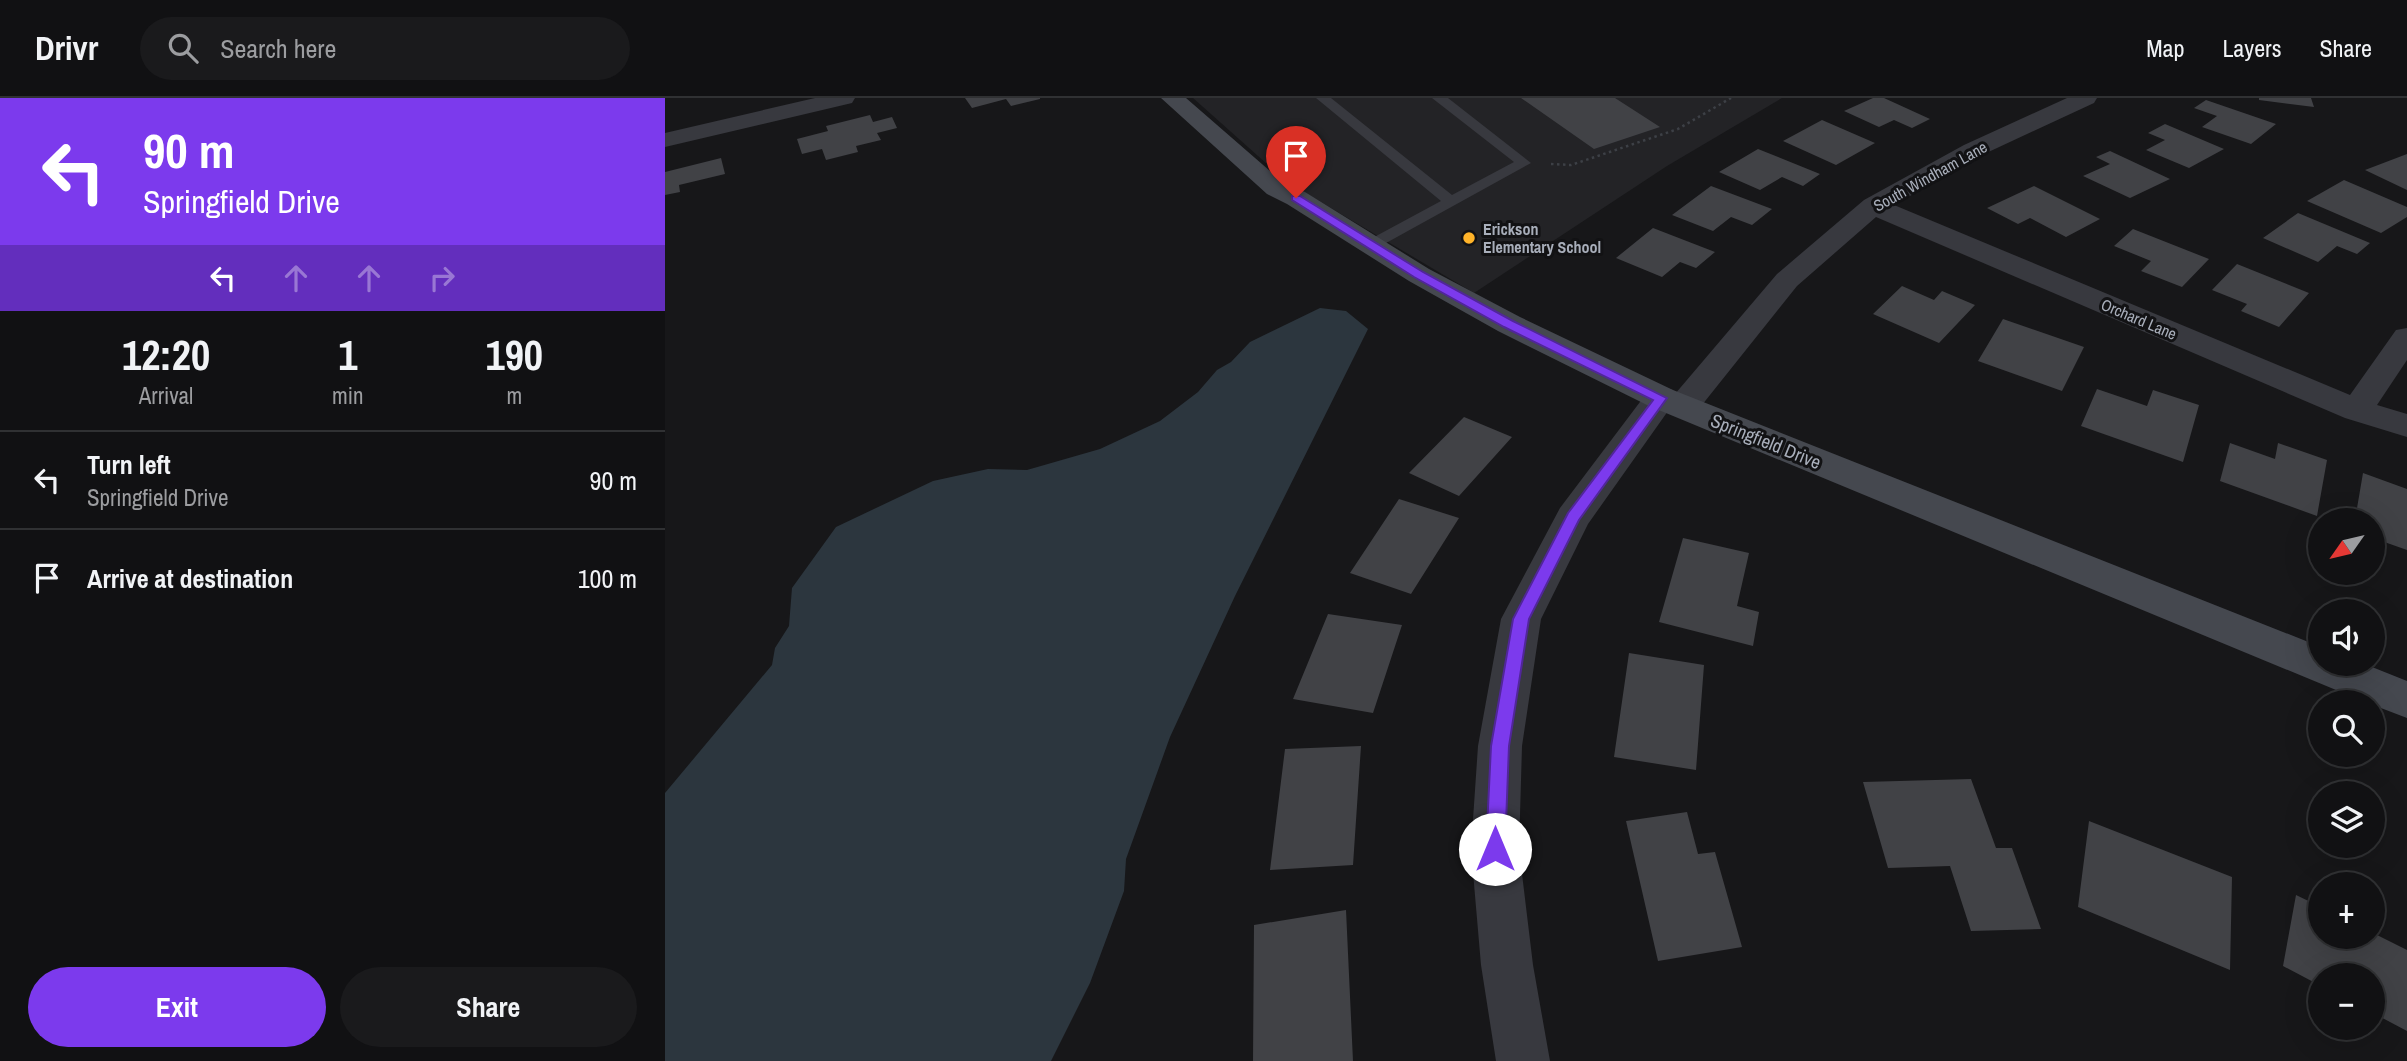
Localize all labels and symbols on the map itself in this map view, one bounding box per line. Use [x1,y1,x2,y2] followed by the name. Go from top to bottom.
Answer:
[1266,126,1326,198] pin
[1869,136,1991,216] street label: South Windham Lane
[1483,218,1601,258] place label: Erickson Elementary School
[1461,230,1477,246] marker: Erickson Elementary School
[2098,293,2180,345] street label: Orchard Lane
[1707,407,1825,475] street label: Springfield Drive
[2308,508,2385,584] north arrow
[1458,812,1532,886] position arrow

